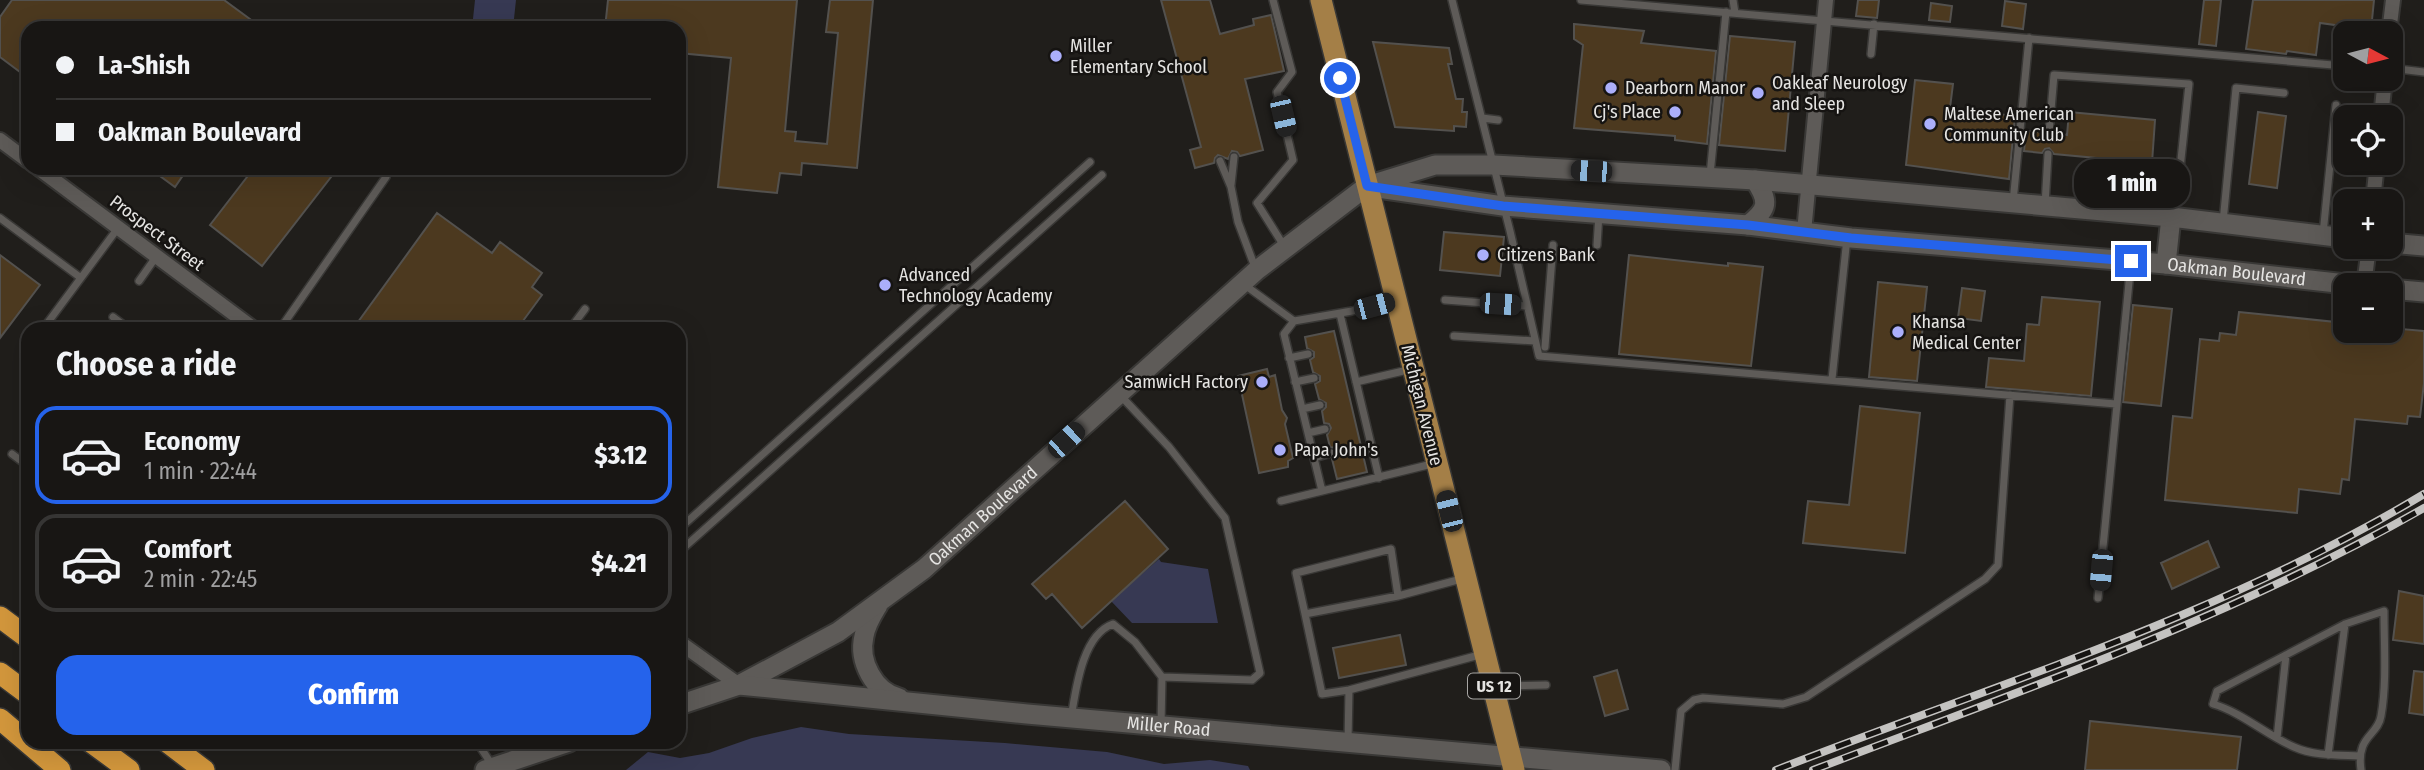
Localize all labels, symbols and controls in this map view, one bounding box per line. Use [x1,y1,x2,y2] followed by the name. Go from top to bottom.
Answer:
[2333,21,2403,91] north arrow
[2333,21,2403,343] map controls
[1070,35,1207,78] place label: Miller Elementary School
[1048,48,1064,64] marker: Miller Elementary School
[98,50,190,81] text: La-Shish
[1324,62,1356,94] route start
[1772,72,1907,115] place label: Oakleaf Neurology and Sleep
[1625,77,1746,99] place label: Dearborn Manor
[1603,80,1619,96] marker: Dearborn Manor
[1750,85,1766,101] marker: Oakleaf Neurology and Sleep
[1269,93,1298,139] car
[1593,101,1661,123] place label: Cj's Place
[1944,103,2074,146] place label: Maltese American Community Club
[1667,104,1683,120] marker: Cj's Place
[2333,105,2403,175] button: locate
[1922,116,1938,132] marker: Maltese American Community Club
[98,117,302,148] text: Oakman Boulevard
[1570,159,1613,183] car
[2073,160,2189,208] callout: 1 min
[2107,169,2157,197] text: 1 min
[2333,189,2403,259] button: +
[105,190,209,276] street label: Prospect Street
[1497,244,1596,266] place label: Citizens Bank
[2115,245,2147,277] route end
[1475,247,1491,263] marker: Citizens Bank
[2166,253,2307,290] street label: Oakman Boulevard
[899,264,1052,307] place label: Advanced Technology Academy
[2333,273,2403,343] button: −
[877,277,893,293] marker: Advanced Technology Academy
[1351,290,1398,322] car
[1479,292,1522,316] car
[1912,311,2022,354] place label: Khansa Medical Center
[1890,324,1906,340] marker: Khansa Medical Center
[1396,342,1448,468] street label: Michigan Avenue
[56,345,237,383] text: Choose a ride
[1125,371,1248,393] place label: SamwicH Factory
[1254,374,1270,390] marker: SamwicH Factory
[1044,418,1089,462] car
[60,424,123,487] icon: car
[144,426,240,457] text: Economy
[1294,439,1378,461] place label: Papa John's
[595,440,647,471] text: $3.12
[1272,442,1288,458] marker: Papa John's
[144,457,257,485] text: 1 min · 22:44
[924,462,1042,571] street label: Oakman Boulevard
[1434,488,1465,534] car
[60,532,123,595] icon: car
[144,534,232,565] text: Comfort
[591,548,647,579] text: $4.21
[2089,548,2114,592] car
[144,565,257,593] text: 2 min · 22:45
[56,655,651,735] button: Confirm
[1468,674,1520,698] road number: US 12
[1126,712,1211,741] street label: Miller Road

